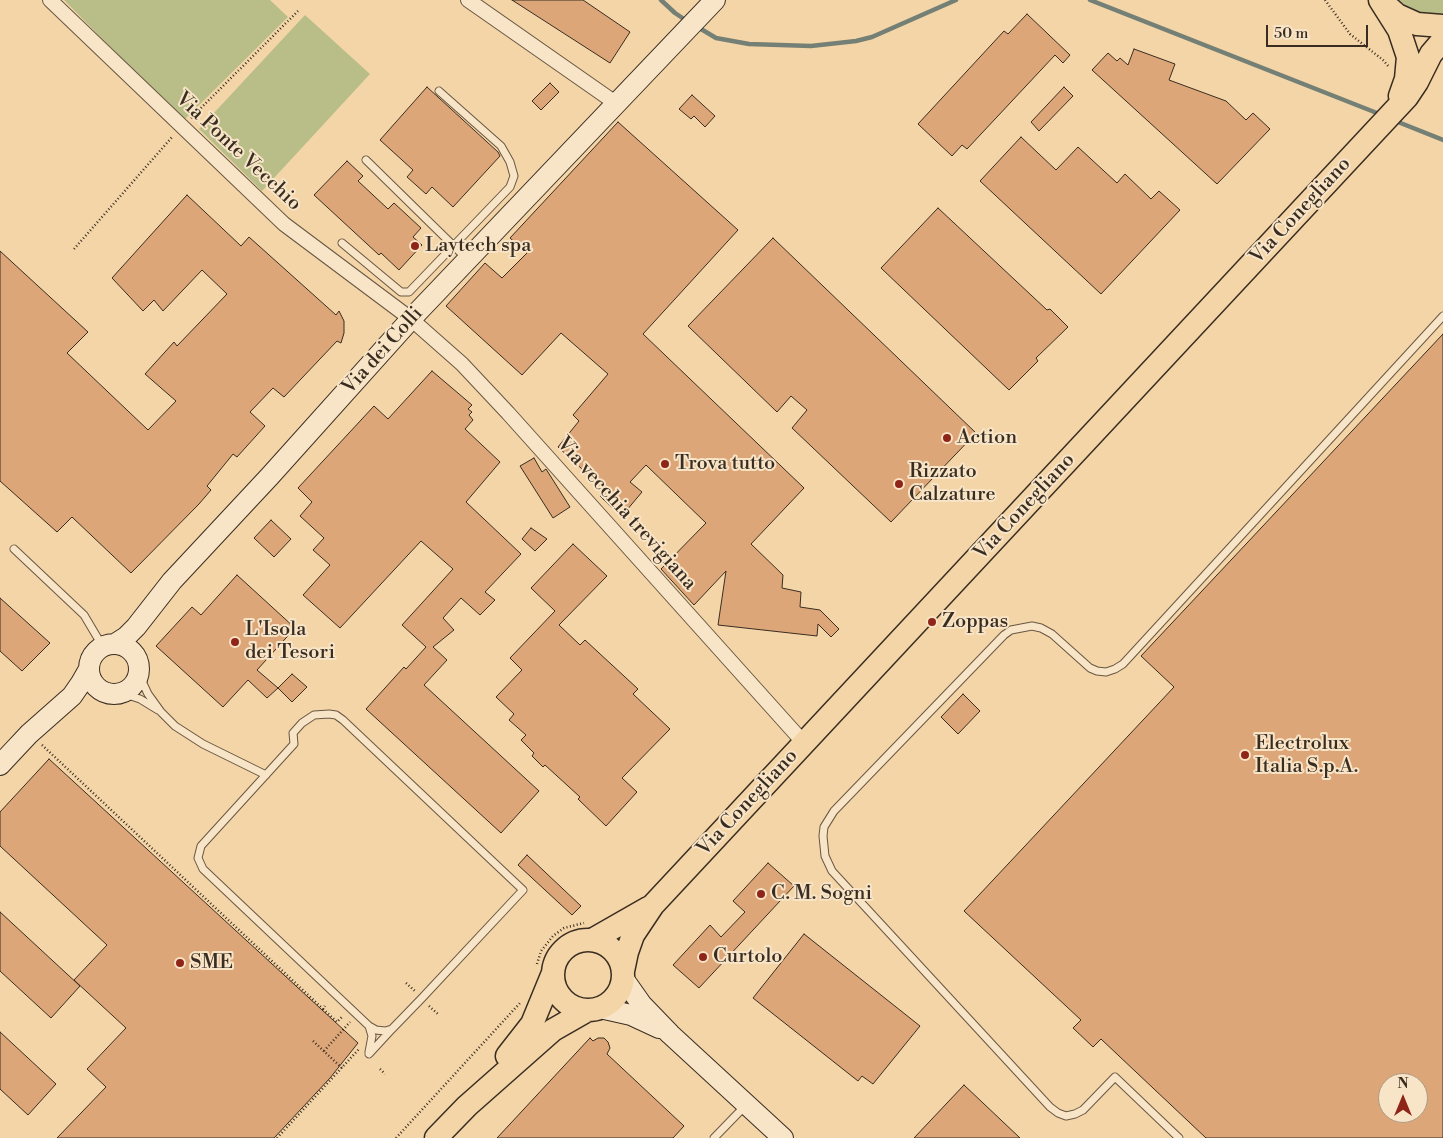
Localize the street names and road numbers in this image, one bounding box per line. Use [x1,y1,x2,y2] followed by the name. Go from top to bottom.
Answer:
[170,88,306,216] street label: Via Ponte Vecchio
[1245,153,1357,269] street label: Via Conegliano
[337,302,429,400] street label: Via dei Colli
[551,432,701,596] street label: Via vecchia trevigiana
[969,449,1081,565] street label: Via Conegliano
[692,745,804,861] street label: Via Conegliano

